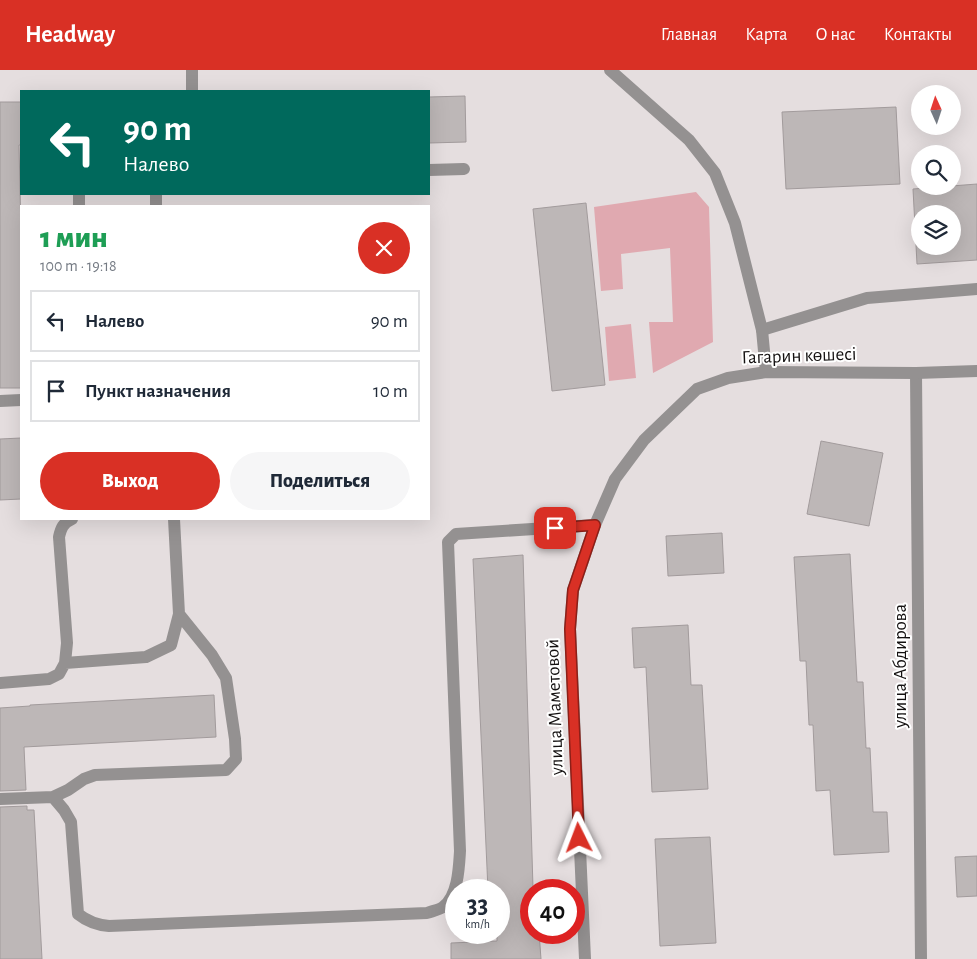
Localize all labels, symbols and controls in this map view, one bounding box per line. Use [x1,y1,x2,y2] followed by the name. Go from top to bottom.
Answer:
[25,23,115,47] text: Headway
[661,26,717,44] text: Главная
[745,26,787,44] text: Карта
[815,26,856,44] text: О нас
[884,26,952,44] text: Контакты
[911,85,961,135] north arrow
[911,85,961,255] map controls
[40,110,105,175] icon: left
[123,112,192,147] text: 90 m
[911,145,961,195] button: search
[123,153,189,175] text: Налево
[911,205,961,255] button: layers
[358,222,410,274] button: close
[40,223,108,253] text: 1 мин
[40,258,117,274] text: 100 m · 19:18
[42,307,70,335] icon: left
[85,312,144,331] text: Налево
[371,312,408,331] text: 90 m
[741,345,857,367] street label: Гагарин көшесі
[42,377,70,405] icon: arrive
[85,382,231,401] text: Пункт назначения
[373,382,408,401] text: 10 m
[40,452,220,510] button: Выход
[230,452,410,510] button: Поделиться
[534,507,576,549] pin
[541,514,569,542] icon: arrive
[891,604,910,729] street label: улица Абдирова
[543,639,567,776] street label: улица Маметовой
[552,811,604,863] position arrow
[520,879,585,944] speed limit sign: 40
[467,893,488,918] text: 33
[465,918,490,930] text: km/h

